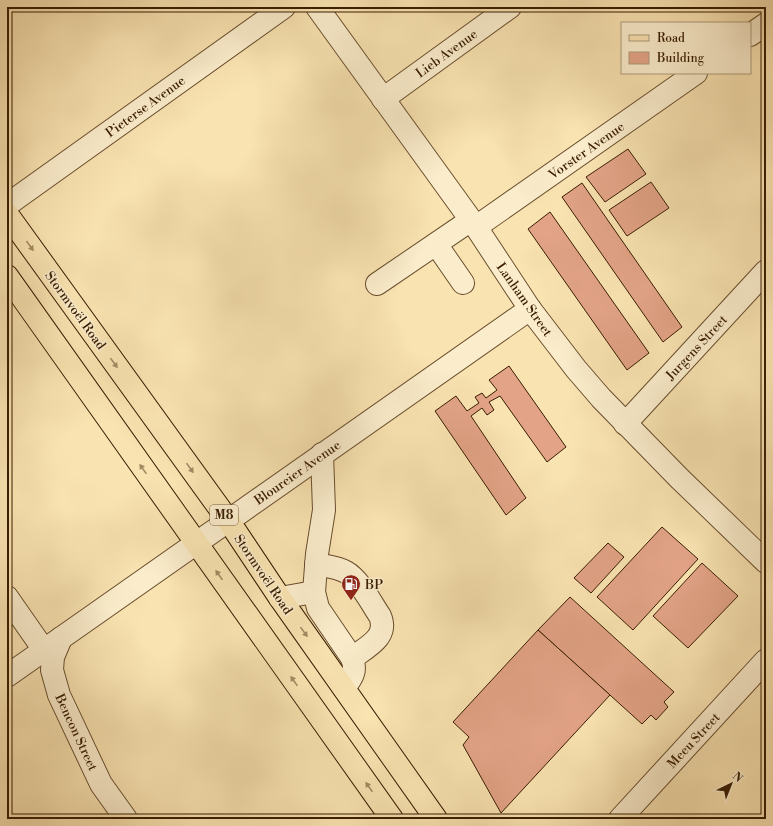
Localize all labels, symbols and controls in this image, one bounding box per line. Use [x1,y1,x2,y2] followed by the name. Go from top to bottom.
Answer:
[621,22,751,74] legend
[413,26,481,82] street label: Lieb Avenue
[657,31,685,46] text: Road
[656,51,705,66] text: Building
[103,72,189,141] street label: Pieterse Avenue
[545,118,628,183] street label: Vorster Avenue
[26,240,34,251] one-way arrow
[493,259,556,340] street label: Lanham Street
[41,268,109,353] street label: Stormvoël Road
[662,312,731,384] street label: Jurgens Street
[110,357,118,368] one-way arrow
[250,437,344,509] street label: Bloureier Avenue
[186,463,194,473] one-way arrow
[139,464,148,475] one-way arrow
[210,505,238,525] road number: M8
[231,531,296,618] street label: Stormvoël Road
[215,570,223,581] one-way arrow
[340,573,362,601] fuel station icon: BP
[364,577,383,593] place label: BP
[300,627,308,637] one-way arrow
[290,676,298,687] one-way arrow
[51,690,101,774] street label: Bencon Street
[664,709,724,772] street label: Meeu Street
[711,764,751,804] north arrow
[729,769,745,786] text: N
[365,782,373,793] one-way arrow

